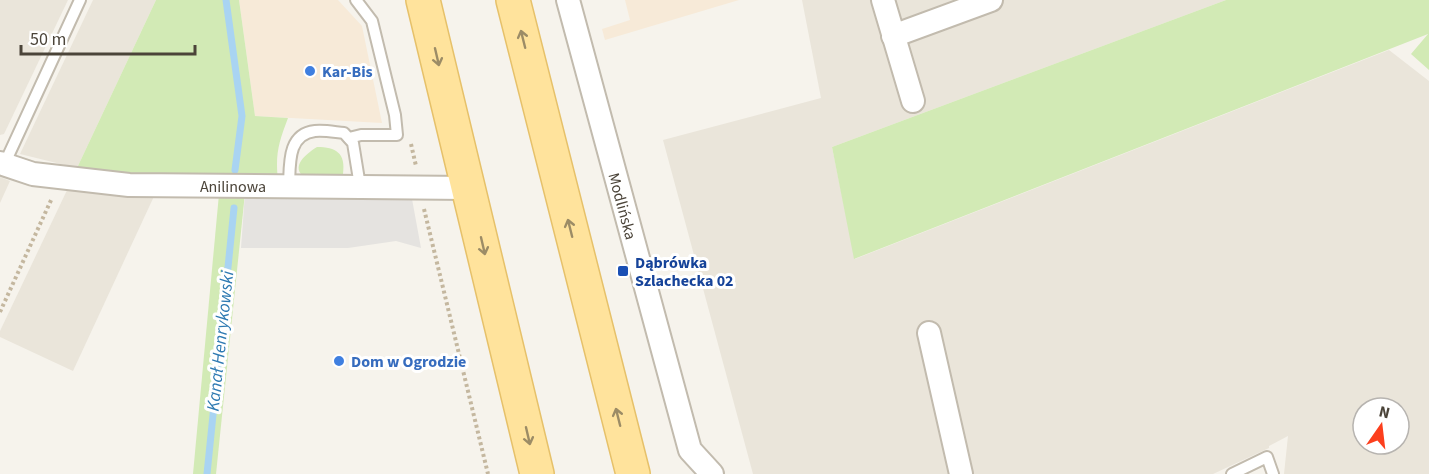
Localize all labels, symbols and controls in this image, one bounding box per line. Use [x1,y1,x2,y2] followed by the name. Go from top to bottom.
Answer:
[21,18,195,56] scale bar
[30,27,66,52] text: 50 m
[517,30,529,49] one-way arrow
[431,47,443,66] one-way arrow
[322,61,373,83] place label: Kar-Bis
[303,64,317,78] marker: Kar-Bis
[603,170,642,242] street label: Modlińska
[200,176,266,198] street label: Anilinowa
[564,219,576,238] one-way arrow
[477,237,489,256] one-way arrow
[635,252,734,292] place label: Dąbrówka Szlachecka 02
[616,264,630,278] marker: Dąbrówka Szlachecka 02
[201,269,240,413] water label: Kanał Henrykowski
[351,351,466,373] place label: Dom w Ogrodzie
[332,354,346,368] marker: Dom w Ogrodzie
[1351,396,1411,456] north arrow
[1377,400,1392,424] text: N
[612,408,624,427] one-way arrow
[523,426,535,445] one-way arrow

